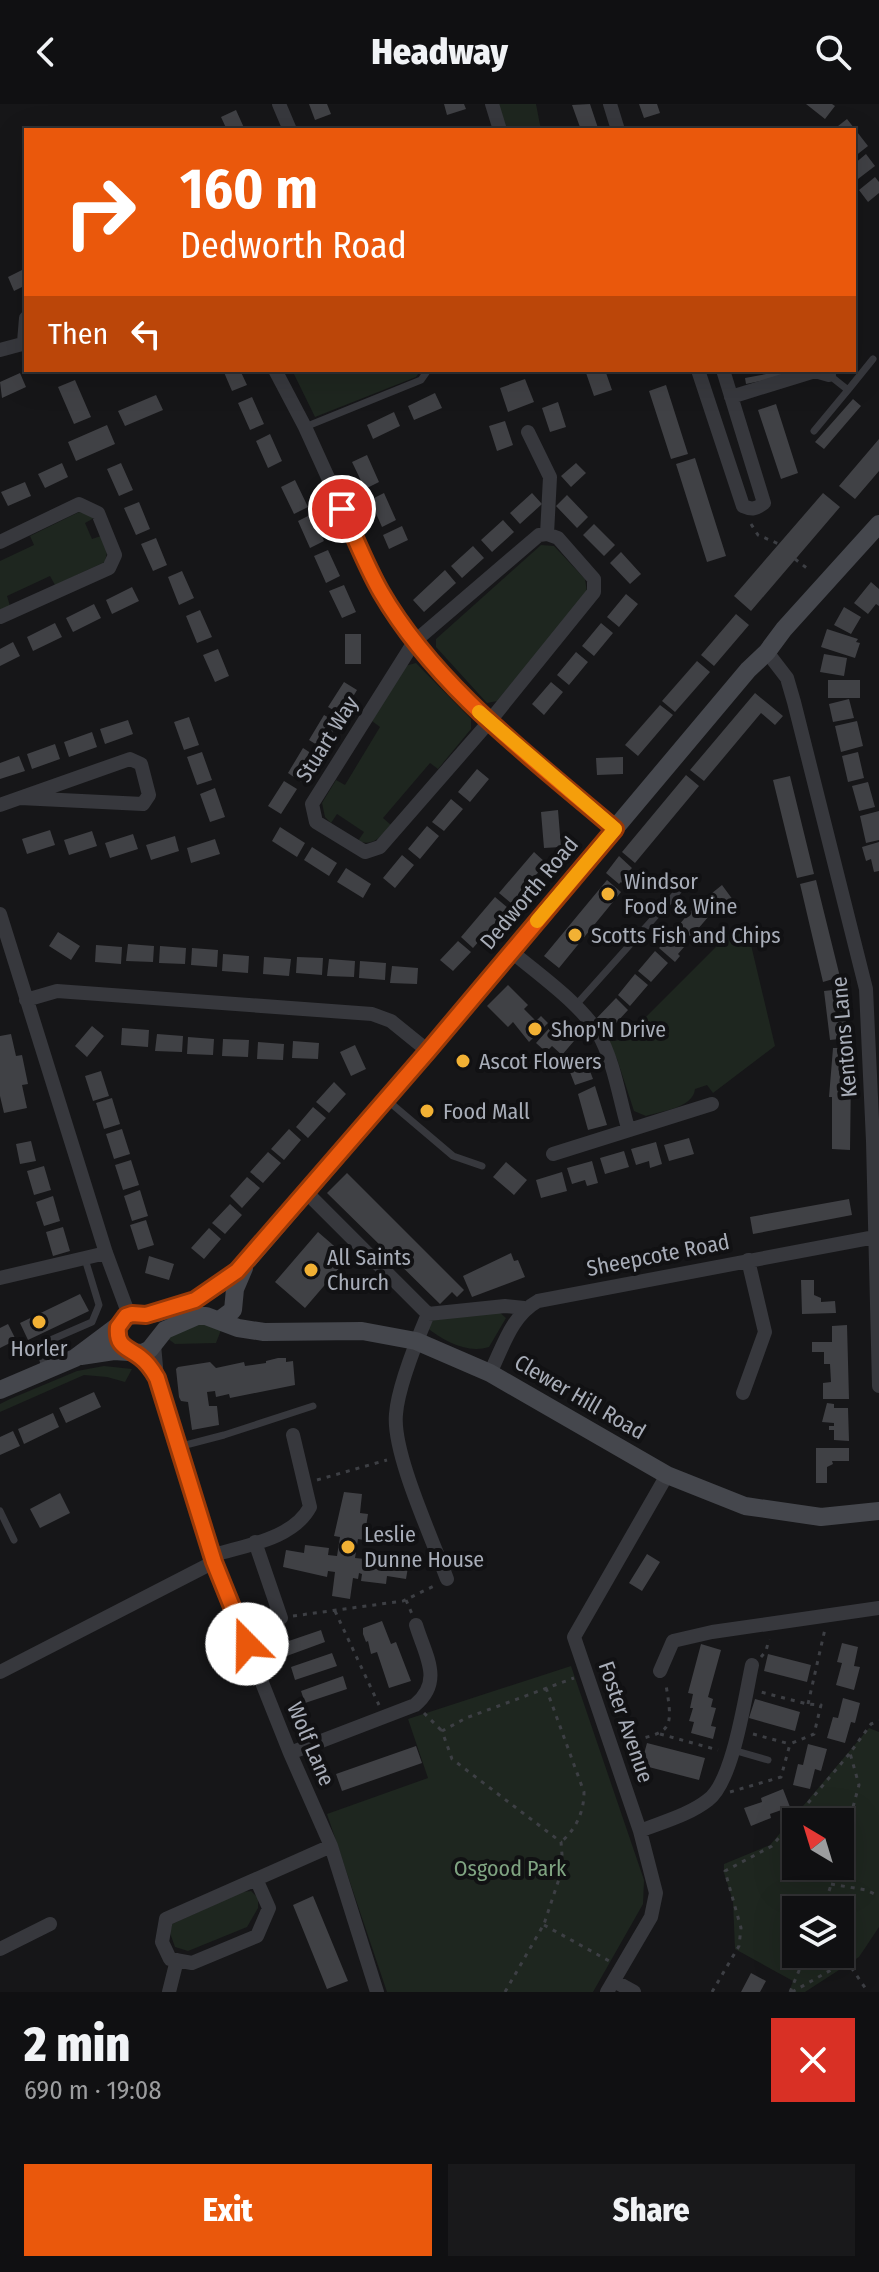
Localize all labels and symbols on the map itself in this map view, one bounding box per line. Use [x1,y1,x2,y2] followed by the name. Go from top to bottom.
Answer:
[308,475,376,543] pin
[290,691,364,787] street label: Stuart Way
[474,831,584,955] street label: Dedworth Road
[624,868,737,920] place label: Windsor Food & Wine
[599,885,617,903] marker: Windsor Food & Wine
[591,922,781,949] place label: Scotts Fish and Chips
[566,926,584,944] marker: Scotts Fish and Chips
[825,975,863,1099] street label: Kentons Lane
[551,1016,666,1043] place label: Shop'N Drive
[526,1020,544,1038] marker: Shop'N Drive
[479,1048,602,1075] place label: Ascot Flowers
[454,1052,472,1070] marker: Ascot Flowers
[443,1098,530,1125] place label: Food Mall
[418,1102,436,1120] marker: Food Mall
[584,1228,732,1282] street label: Sheepcote Road
[327,1244,411,1296] place label: All Saints Church
[302,1261,320,1279] marker: All Saints Church
[30,1313,48,1331] marker: Horler
[11,1335,68,1362] place label: Horler
[510,1349,650,1445] street label: Clewer Hill Road
[364,1521,484,1573] place label: Leslie Dunne House
[339,1538,357,1556] marker: Leslie Dunne House
[205,1602,289,1686] position arrow
[593,1658,659,1786] street label: Foster Avenue
[281,1698,341,1790] street label: Wolf Lane
[782,1808,854,1880] north arrow
[454,1855,567,1882] park label: Osgood Park

